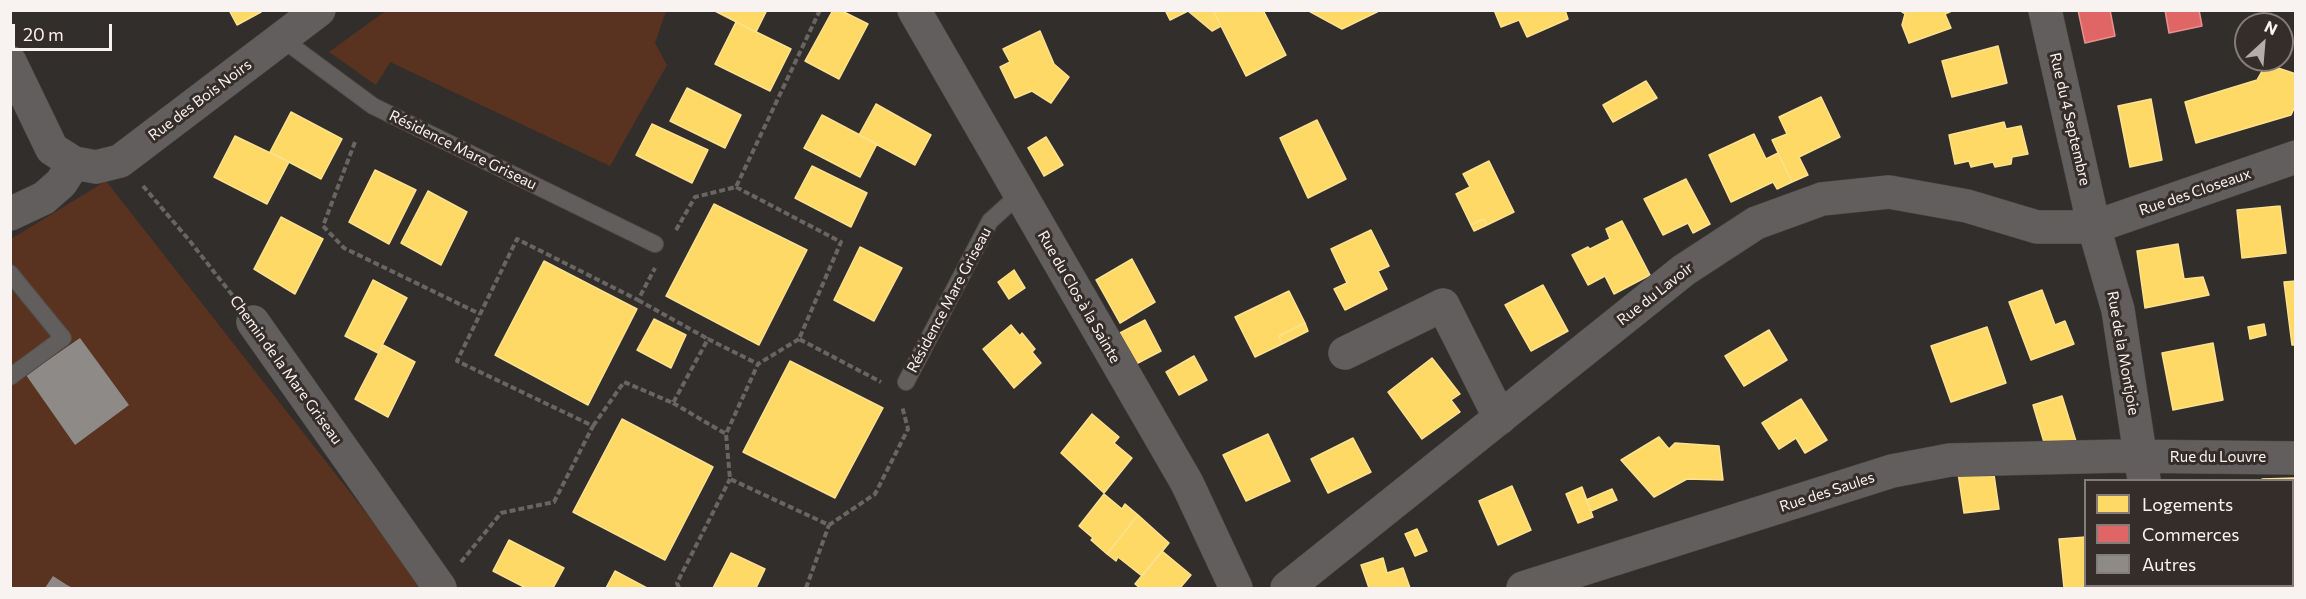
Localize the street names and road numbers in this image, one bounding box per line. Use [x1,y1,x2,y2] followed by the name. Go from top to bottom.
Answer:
[2046,51,2094,187] street label: Rue du 4 Septembre
[145,55,255,145] street label: Rue des Bois Noirs
[386,106,540,194] street label: Résidence Mare Griseau
[2137,164,2253,220] street label: Rue des Closeaux
[903,224,995,376] street label: Résidence Mare Griseau
[1034,228,1124,366] street label: Rue du Clos à la Sainte
[1613,259,1697,329] street label: Rue du Lavoir
[2103,290,2143,416] street label: Rue de la Montjoie
[226,292,346,448] street label: Chemin de la Mare Griseau
[2170,448,2266,466] street label: Rue du Louvre
[1777,468,1877,516] street label: Rue des Saules

